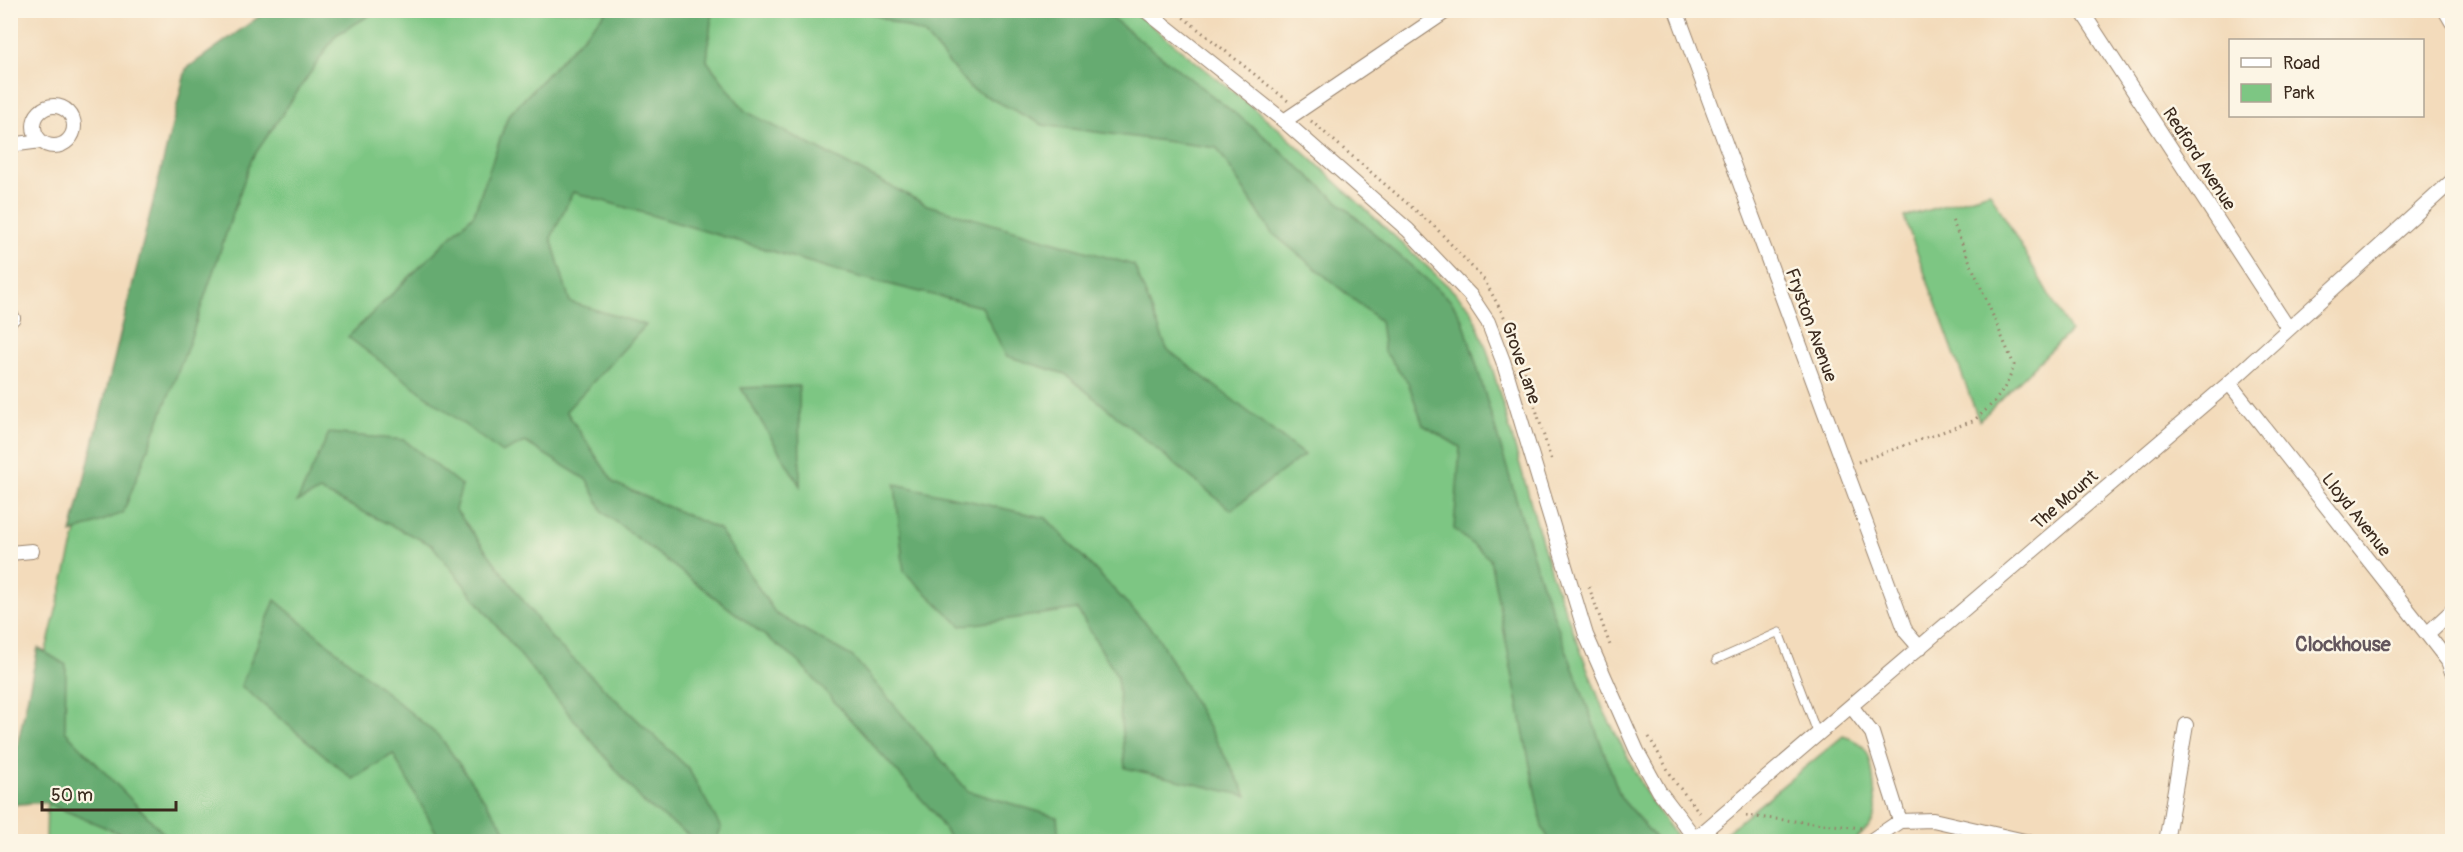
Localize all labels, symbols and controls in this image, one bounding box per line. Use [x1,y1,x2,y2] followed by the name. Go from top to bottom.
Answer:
[2229,39,2424,117] legend
[2283,52,2320,75] text: Road
[2283,82,2315,105] text: Park
[2157,103,2241,215] street label: Redford Avenue
[1780,265,1842,385] street label: Fryston Avenue
[1496,319,1546,407] street label: Grove Lane
[2027,465,2103,535] street label: The Mount
[2316,469,2396,562] street label: Lloyd Avenue
[2295,632,2392,657] district label: Clockhouse
[42,774,176,812] scale bar
[51,784,93,807] text: 50 m

